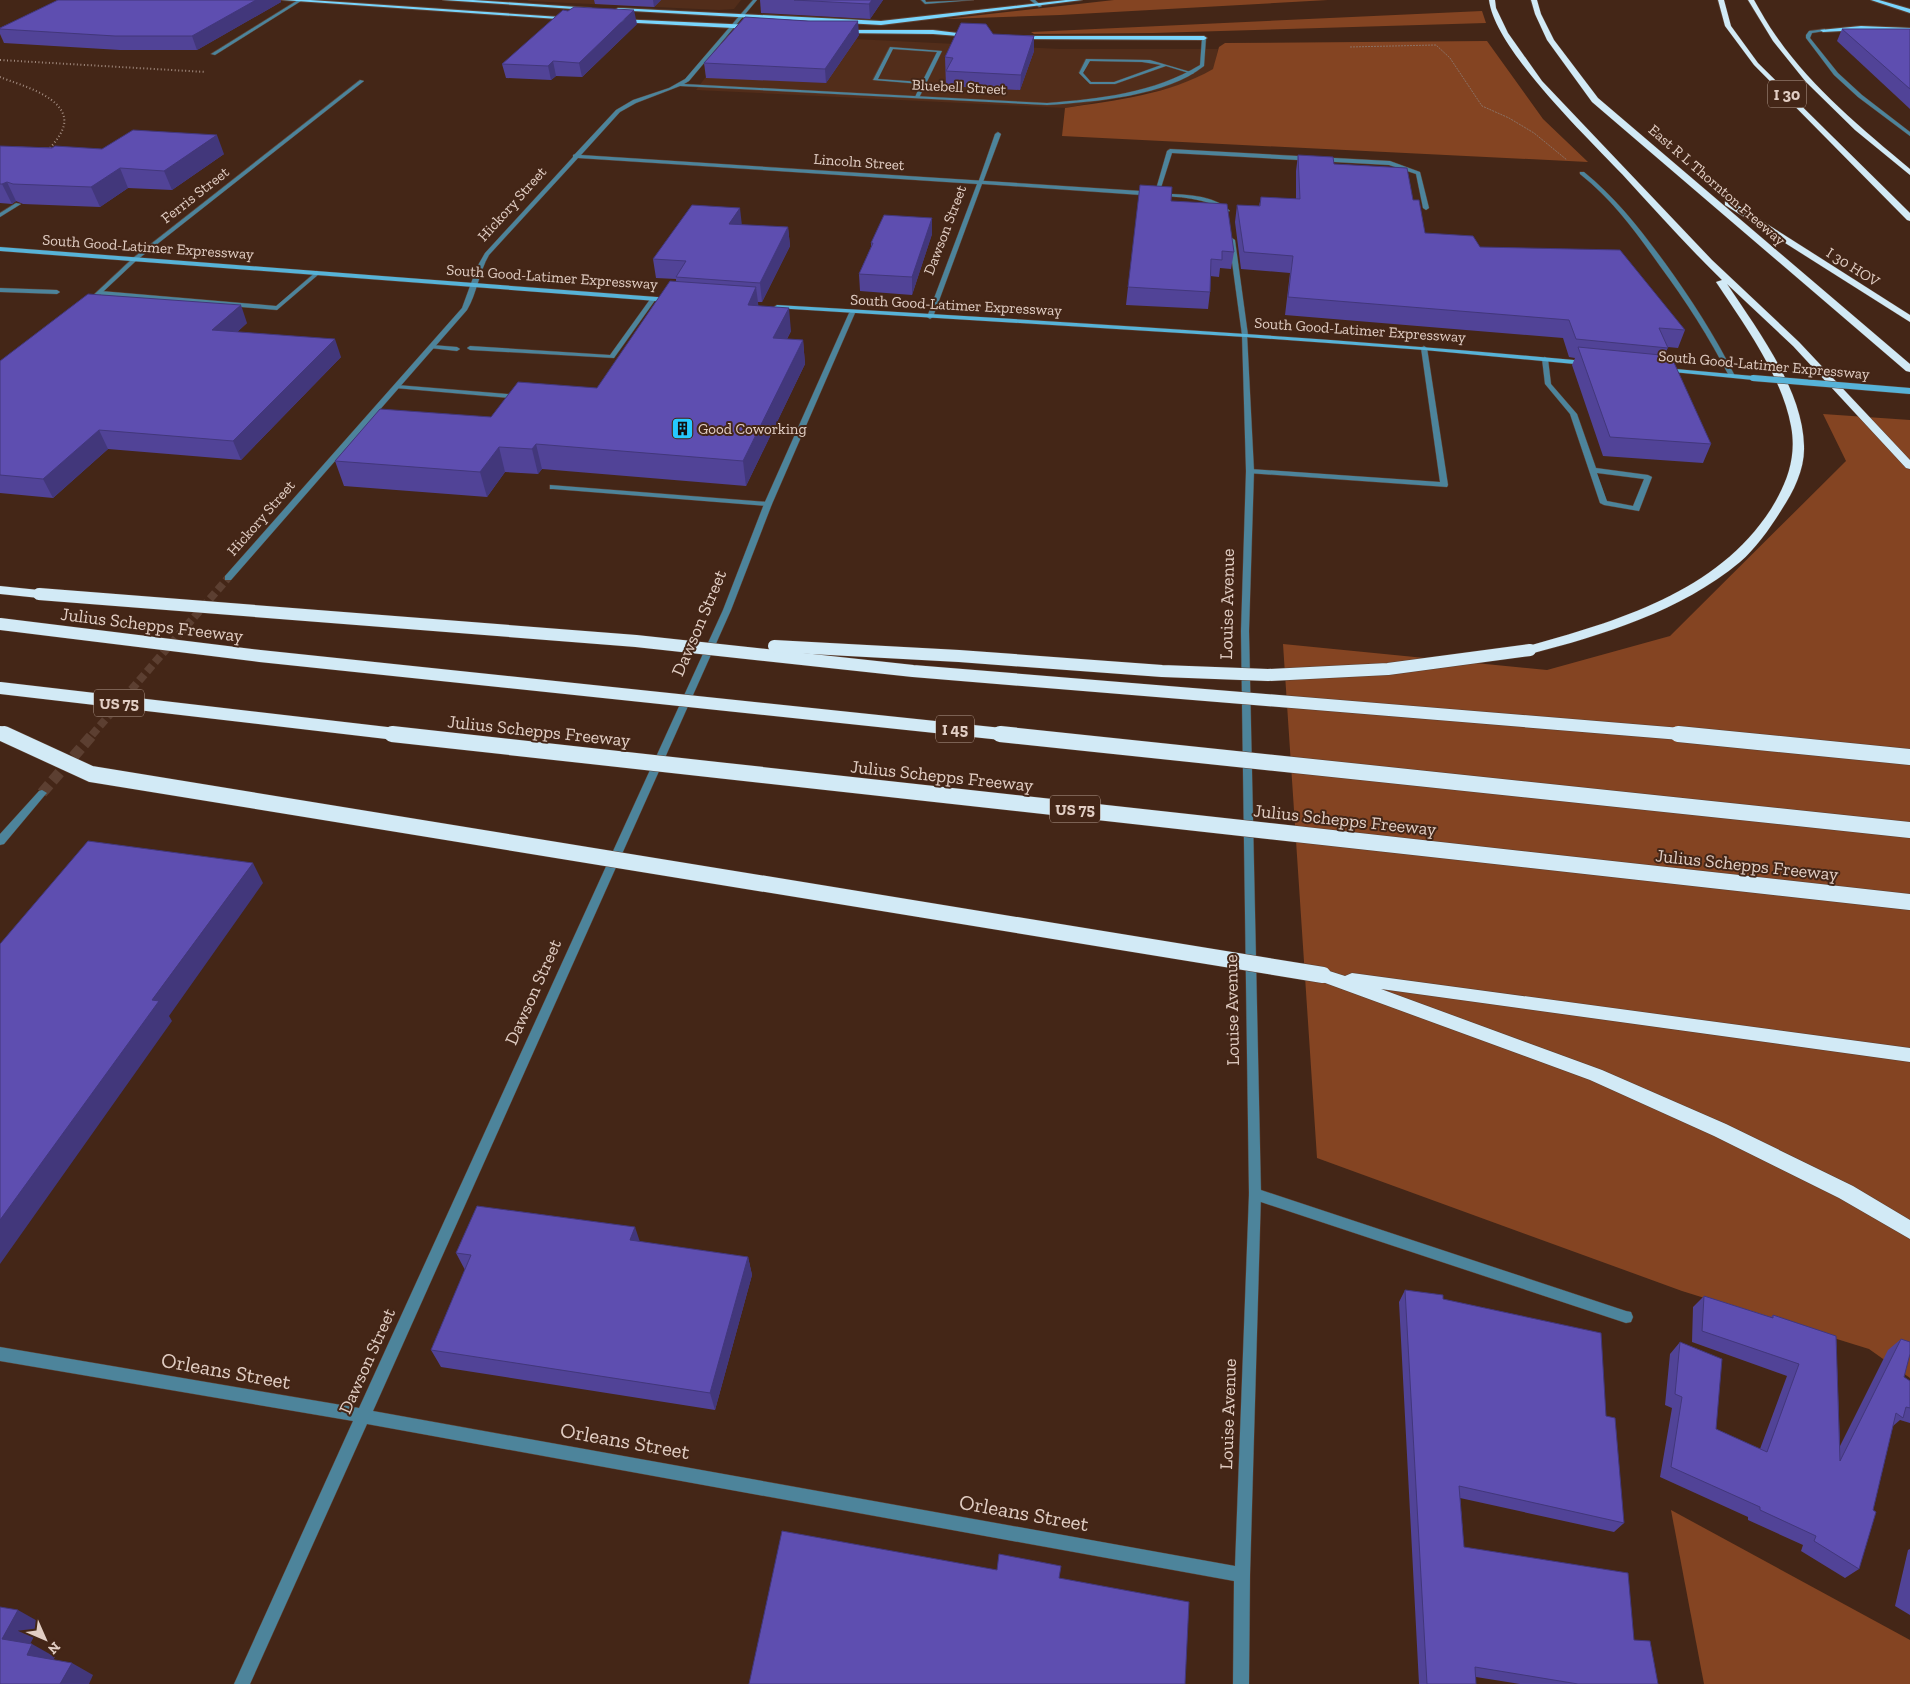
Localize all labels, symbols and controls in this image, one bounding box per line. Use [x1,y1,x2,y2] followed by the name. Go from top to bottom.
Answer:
[911,76,1007,98] street label: Bluebell Street
[1768,80,1806,108] road number: I 30
[1645,121,1789,250] street label: East R L Thornton Freeway
[813,150,905,174] street label: Lincoln Street
[157,163,233,227] street label: Ferris Street
[474,163,551,245] street label: Hickory Street
[920,182,971,277] street label: Dawson Street
[42,231,255,263] street label: South Good-Latimer Expressway
[1823,244,1883,290] street label: I 30 HOV
[446,261,659,293] street label: South Good-Latimer Expressway
[850,290,1063,320] street label: South Good-Latimer Expressway
[1254,314,1467,346] street label: South Good-Latimer Expressway
[1658,347,1871,383] street label: South Good-Latimer Expressway
[670,417,694,441] building icon: Good Coworking
[698,420,807,438] place label: Good Coworking
[223,476,299,559] street label: Hickory Street
[1215,548,1239,660] street label: Louise Avenue
[667,566,731,680] street label: Dawson Street
[59,603,245,647] street label: Julius Schepps Freeway
[94,690,144,716] road number: US 75
[446,710,632,752] street label: Julius Schepps Freeway
[936,716,974,742] road number: I 45
[849,755,1035,797] street label: Julius Schepps Freeway
[1050,796,1100,822] road number: US 75
[1252,799,1438,841] street label: Julius Schepps Freeway
[1654,844,1840,886] street label: Julius Schepps Freeway
[500,935,566,1048] street label: Dawson Street
[1220,954,1244,1066] street label: Louise Avenue
[334,1304,400,1417] street label: Dawson Street
[159,1347,293,1394] street label: Orleans Street
[1215,1358,1241,1470] street label: Louise Avenue
[558,1417,692,1464] street label: Orleans Street
[957,1489,1091,1536] street label: Orleans Street
[20,1614,70,1664] north arrow
[44,1638,64,1658] text: N

